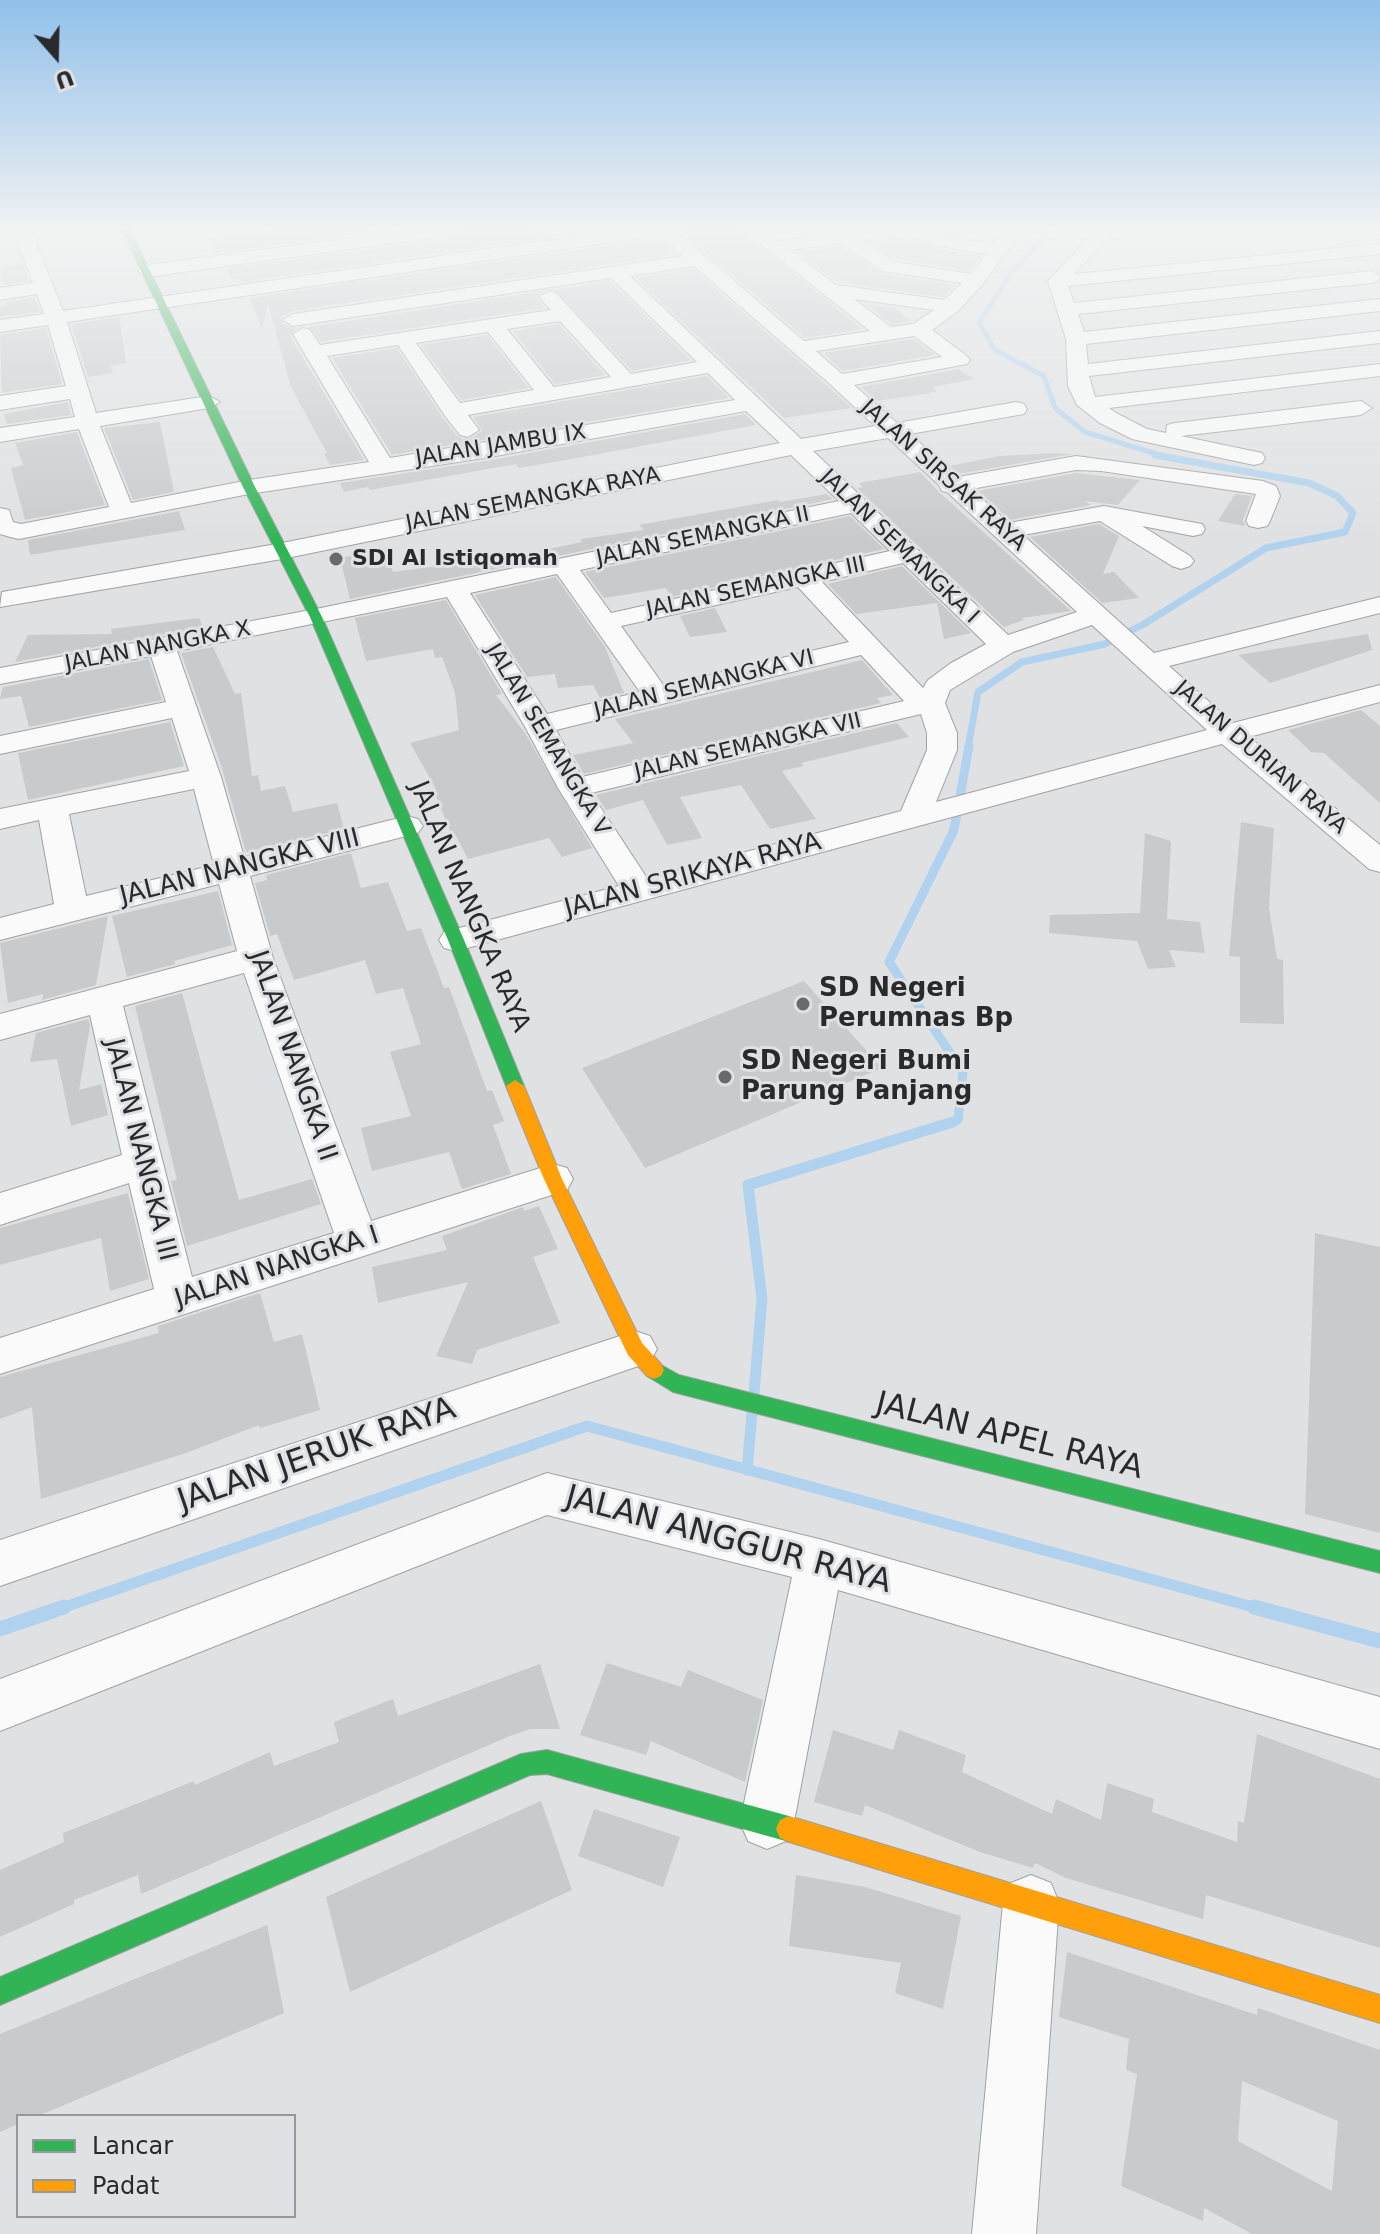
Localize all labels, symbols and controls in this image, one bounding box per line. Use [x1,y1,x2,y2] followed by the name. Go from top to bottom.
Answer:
[16,16,96,96] north arrow
[52,64,77,94] text: U
[855,395,1031,557] street label: JALAN SIRSAK RAYA
[414,419,588,473] street label: JALAN JAMBU IX
[404,462,662,538] street label: JALAN SEMANGKA RAYA
[814,464,984,630] street label: JALAN SEMANGKA I
[594,502,812,572] street label: JALAN SEMANGKA II
[352,546,558,572] place label: SDI Al Istiqomah
[327,550,345,568] marker: SDI Al Istiqomah
[644,552,868,624] street label: JALAN SEMANGKA III
[63,616,253,678] street label: JALAN NANGKA X
[479,639,615,841] street label: JALAN SEMANGKA V
[591,645,817,725] street label: JALAN SEMANGKA VI
[1168,676,1352,840] street label: JALAN DURIAN RAYA
[632,708,864,786] street label: JALAN SEMANGKA VII
[402,777,536,1037] street label: JALAN NANGKA RAYA
[117,823,363,913] street label: JALAN NANGKA VIII
[561,827,825,925] street label: JALAN SRIKAYA RAYA
[241,947,343,1165] street label: JALAN NANGKA II
[819,973,1013,1034] place label: SD Negeri Perumnas Bp
[794,995,812,1013] marker: SD Negeri Perumnas Bp
[97,1036,183,1264] street label: JALAN NANGKA III
[741,1046,972,1108] place label: SD Negeri Bumi Parung Panjang
[716,1068,734,1086] marker: SD Negeri Bumi Parung Panjang
[171,1220,383,1316] street label: JALAN NANGKA I
[871,1385,1147,1489] street label: JALAN APEL RAYA
[173,1390,461,1522] street label: JALAN JERUK RAYA
[561,1479,895,1603] street label: JALAN ANGGUR RAYA
[16,2114,296,2218] legend
[92,2132,173,2160] text: Lancar
[92,2172,159,2200] text: Padat

